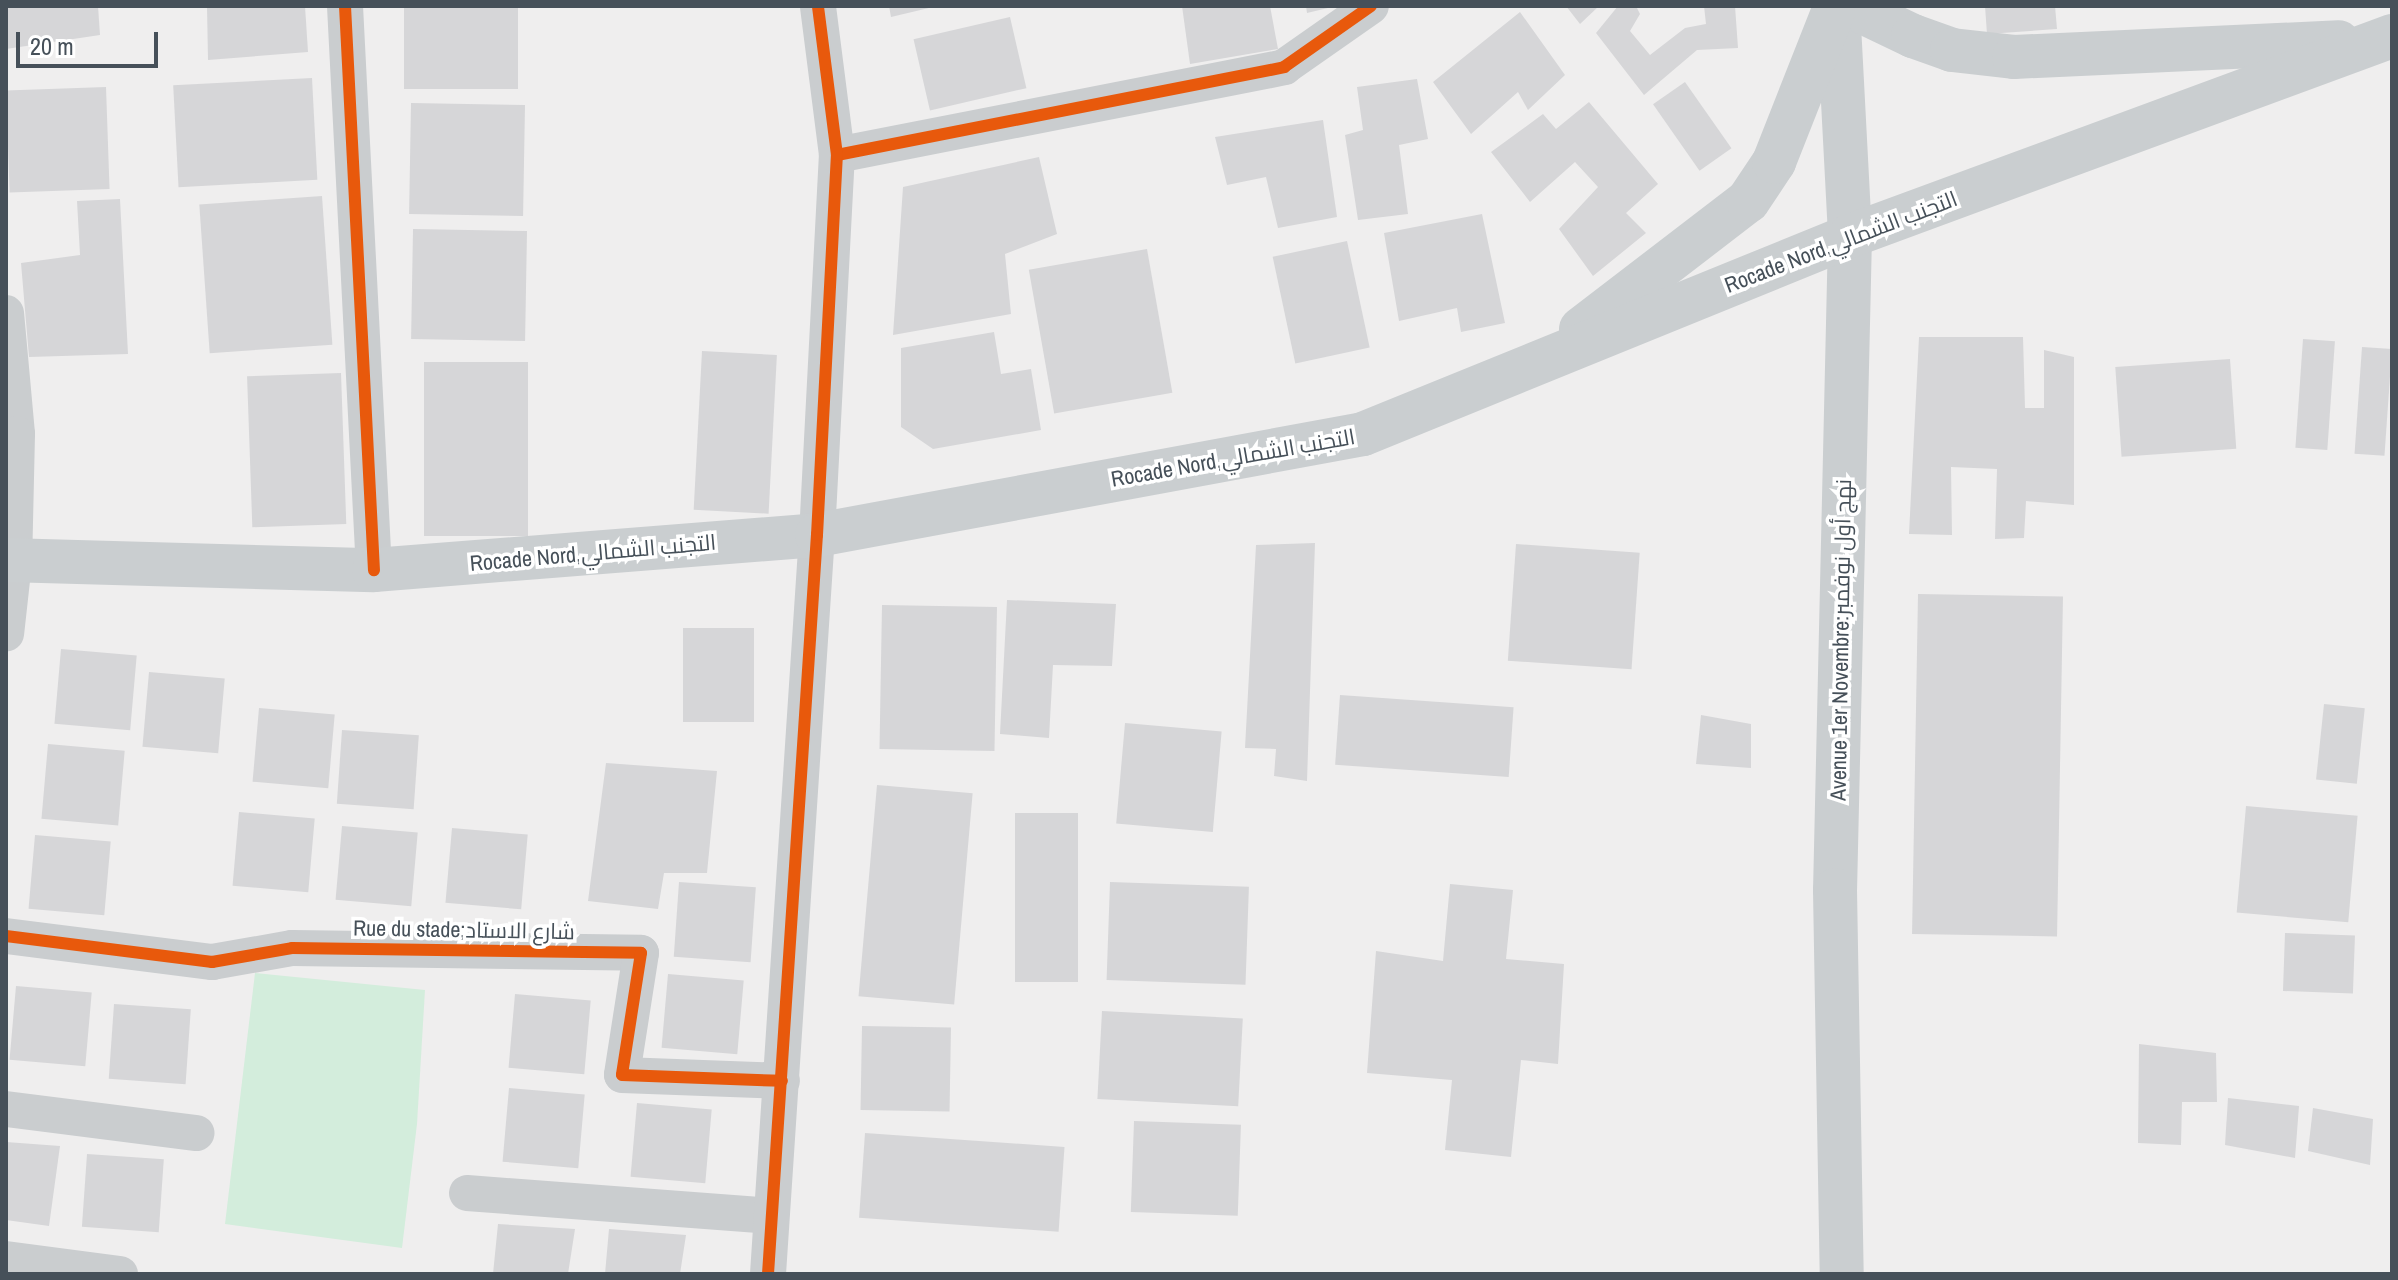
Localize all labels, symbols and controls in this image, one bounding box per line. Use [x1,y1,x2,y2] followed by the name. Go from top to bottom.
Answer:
[20,16,162,66] scale bar
[30,30,74,62] text: 20 m
[1721,185,1961,299] street label: Rocade Nord,التجنب الشمالي
[1109,424,1357,492] street label: Rocade Nord,التجنب الشمالي
[1825,479,1857,801] street label: Avenue 1er Novembre;نهج أول نوفمبر
[469,529,717,577] street label: Rocade Nord,التجنب الشمالي
[353,915,575,945] street label: Rue du stade;شارع الاستاد

